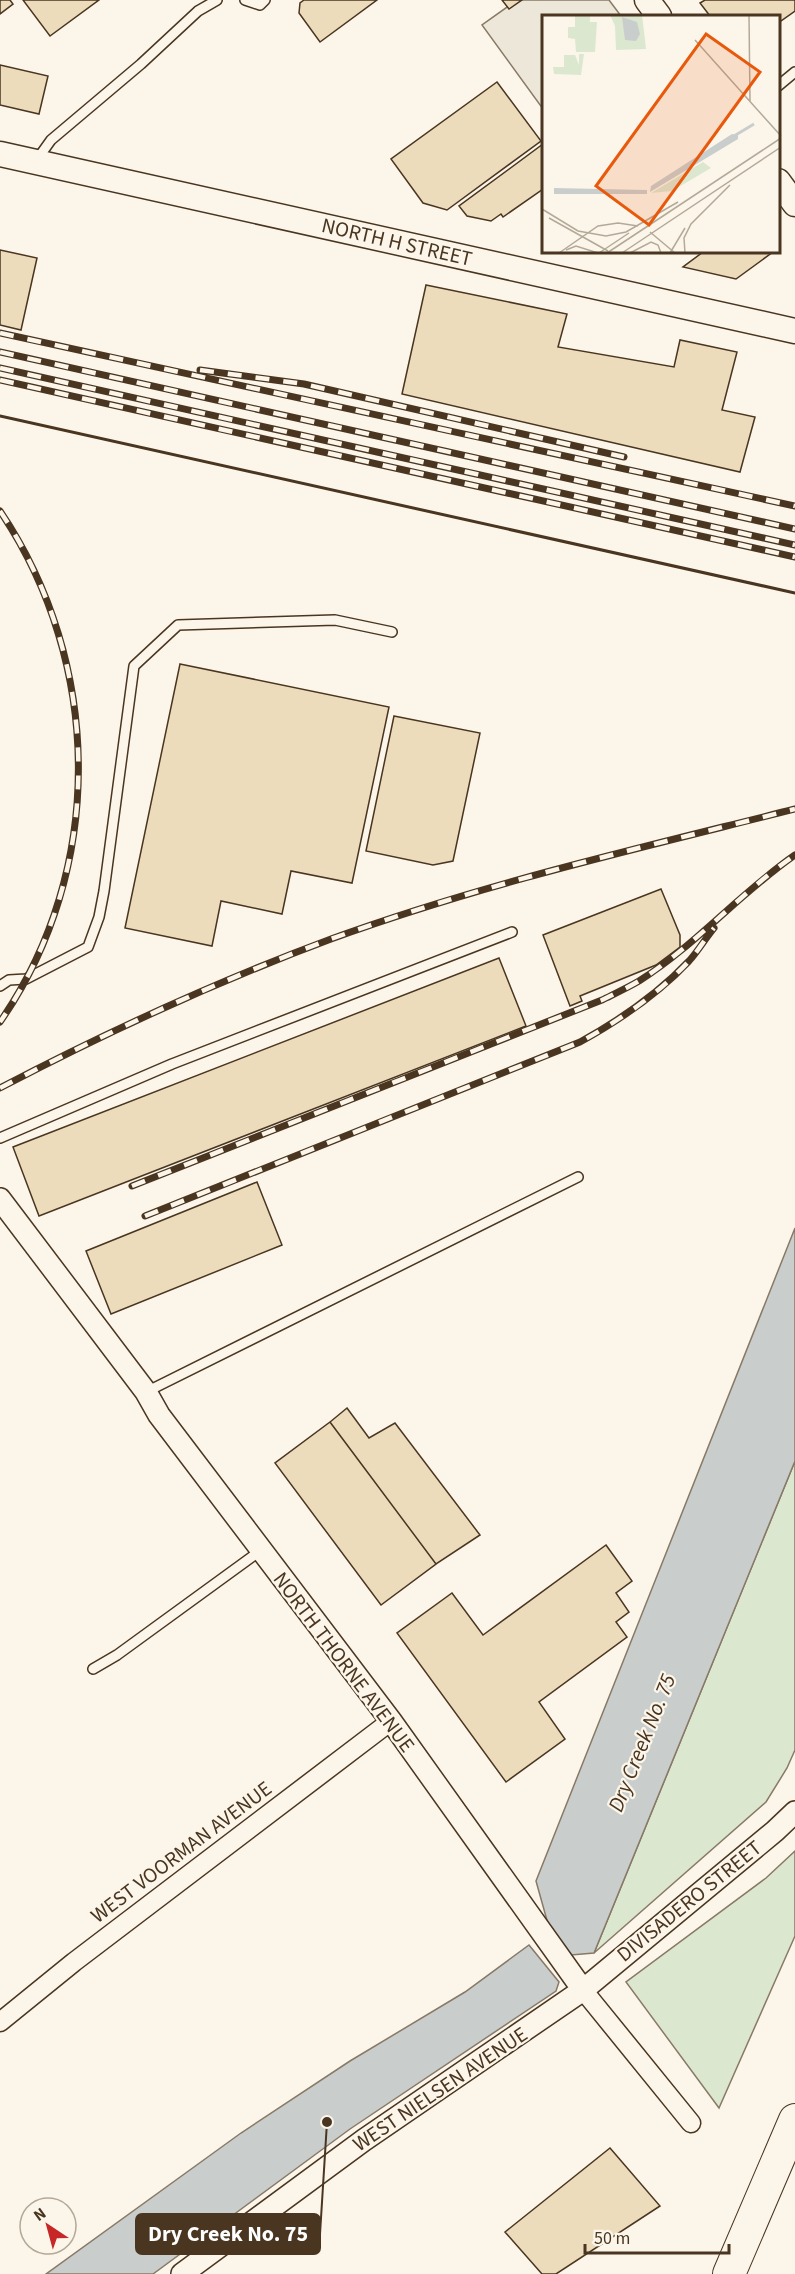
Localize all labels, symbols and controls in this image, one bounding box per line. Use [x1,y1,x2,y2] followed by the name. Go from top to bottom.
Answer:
[542,15,780,254] inset map
[319,210,475,274] street label: NORTH H STREET
[266,1565,422,1759] street label: NORTH THORNE AVENUE
[600,1669,684,1817] water label: Dry Creek No. 75
[84,1774,278,1930] street label: WEST VOORMAN AVENUE
[610,1833,768,1969] street label: DIVISADERO STREET
[347,2019,533,2159] street label: WEST NIELSEN AVENUE
[18,2196,78,2256] north arrow
[29,2203,51,2227] text: N
[136,2214,320,2254] callout: Dry Creek No. 75
[585,2217,729,2255] scale bar
[148,2218,308,2250] text: Dry Creek No. 75
[594,2226,630,2251] text: 50 m

